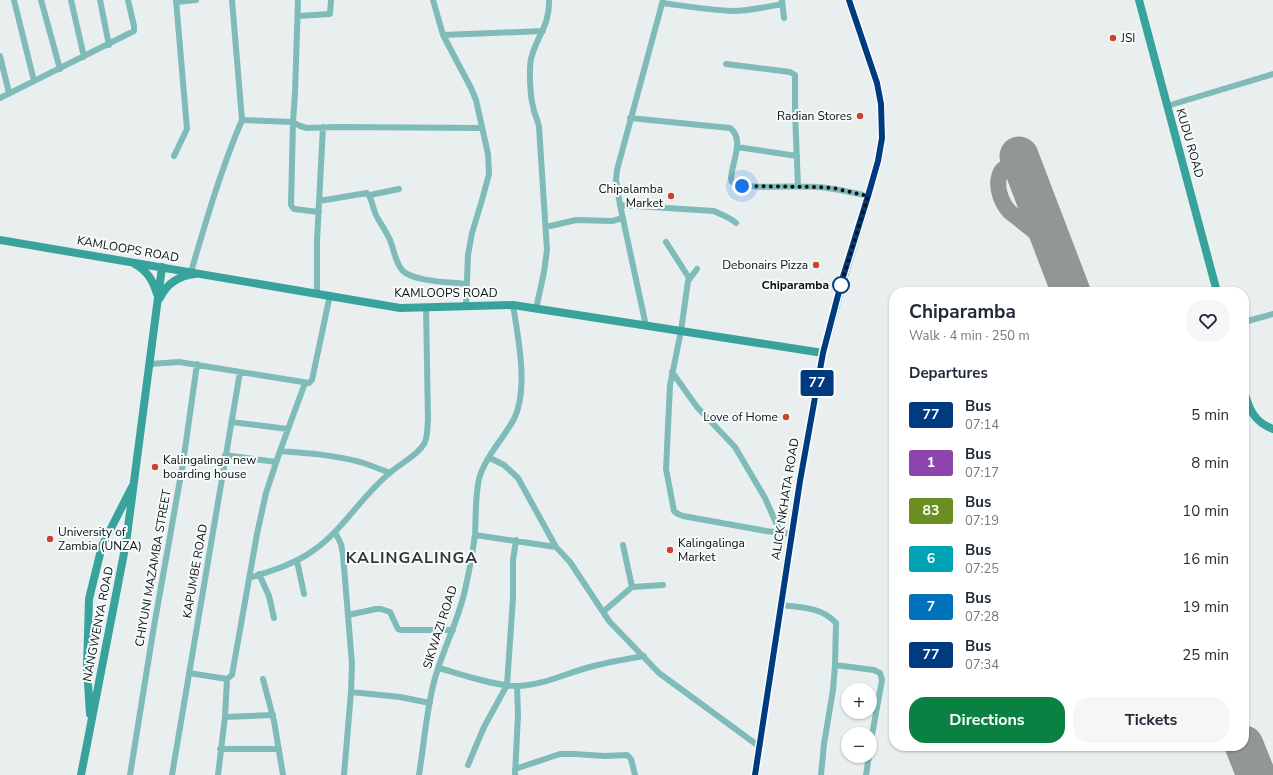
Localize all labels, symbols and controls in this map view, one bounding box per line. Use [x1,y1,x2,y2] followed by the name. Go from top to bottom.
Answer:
[1120,30,1135,46] place label: JSI
[1108,33,1118,43] marker: JSI
[1172,106,1208,180] street label: KUDU ROAD
[777,108,852,124] place label: Radian Stores
[855,111,865,121] marker: Radian Stores
[732,176,752,196] your location
[598,181,664,211] place label: Chipalamba Market
[666,191,676,201] marker: Chipalamba Market
[76,232,180,266] street label: KAMLOOPS ROAD
[722,257,808,273] place label: Debonairs Pizza
[811,260,821,270] marker: Debonairs Pizza
[832,276,850,294] marker: Chiparamba
[762,277,829,293] place label: Chiparamba
[394,285,498,301] street label: KAMLOOPS ROAD
[909,299,1016,325] text: Chiparamba
[1187,300,1229,342] button: heart
[909,327,1030,345] text: Walk · 4 min · 250 m
[909,363,988,383] text: Departures
[799,370,835,396] line badge: 77
[809,373,825,392] text: 77
[965,396,991,416] text: Bus
[923,405,939,424] text: 77
[1191,405,1229,425] text: 5 min
[703,409,778,425] place label: Love of Home
[781,412,791,422] marker: Love of Home
[965,416,999,434] text: 07:14
[767,437,803,561] street label: ALICK NKHATA ROAD
[965,444,991,464] text: Bus
[163,452,256,482] place label: Kalingalinga new boarding house
[927,453,935,472] text: 1
[1191,453,1229,473] text: 8 min
[150,462,160,472] marker: Kalingalinga new boarding house
[965,464,999,482] text: 07:17
[131,487,175,648] street label: CHIYUNI MAZAMBA STREET
[965,492,991,512] text: Bus
[923,501,939,520] text: 83
[1182,501,1229,521] text: 10 min
[965,512,999,530] text: 07:19
[179,523,211,619] street label: KAPUMBE ROAD
[58,524,142,554] place label: University of Zambia (UNZA)
[45,534,55,544] marker: University of Zambia (UNZA)
[678,535,745,565] place label: Kalingalinga Market
[965,540,991,560] text: Bus
[665,545,675,555] marker: Kalingalinga Market
[346,547,478,569] district label: KALINGALINGA
[927,549,935,568] text: 6
[1182,549,1229,569] text: 16 min
[965,560,999,578] text: 07:25
[79,565,117,683] street label: NANGWENYA ROAD
[419,583,461,671] street label: SIKWAZI ROAD
[965,588,991,608] text: Bus
[927,597,935,616] text: 7
[1182,597,1229,617] text: 19 min
[965,608,999,626] text: 07:28
[965,636,991,656] text: Bus
[923,645,939,664] text: 77
[1182,645,1229,665] text: 25 min
[965,656,999,674] text: 07:34
[841,683,877,763] map controls
[841,683,877,719] button: +
[909,697,1065,743] button: Directions
[1073,697,1229,743] button: Tickets
[841,727,877,763] button: −

